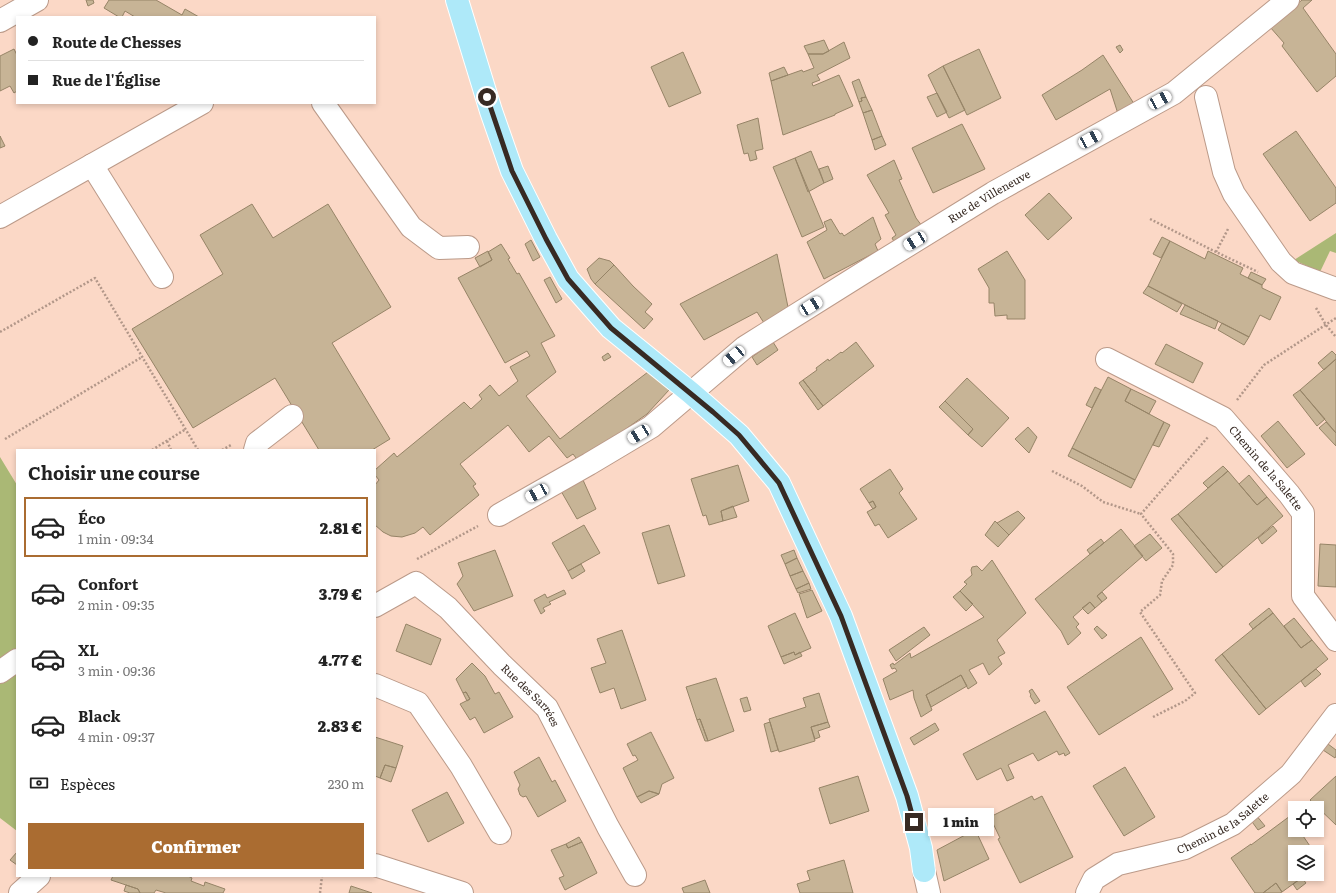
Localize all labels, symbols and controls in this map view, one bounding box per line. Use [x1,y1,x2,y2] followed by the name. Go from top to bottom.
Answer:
[52,30,181,53] text: Route de Chesses
[52,68,161,91] text: Rue de l'Église
[478,88,496,106] route start
[1147,89,1173,111] car
[1077,128,1103,150] car
[944,165,1033,226] street label: Rue de Villeneuve
[902,230,928,252] car
[798,295,824,317] car
[721,344,747,368] car
[1226,422,1307,513] street label: Chemin de la Salette
[626,423,652,445] car
[28,459,200,486] text: Choisir une course
[524,482,550,504] car
[78,506,105,529] text: Éco
[30,509,66,545] icon: car
[320,516,362,539] text: 2.81 €
[78,529,154,548] text: 1 min · 09:34
[78,572,138,595] text: Confort
[30,575,66,611] icon: car
[319,582,362,605] text: 3.79 €
[78,595,154,614] text: 2 min · 09:35
[78,638,99,661] text: XL
[30,641,66,677] icon: car
[318,648,362,671] text: 4.77 €
[498,660,564,729] street label: Rue des Sarrées
[78,661,155,680] text: 3 min · 09:36
[78,704,121,727] text: Black
[30,707,66,743] icon: car
[318,714,362,737] text: 2.83 €
[78,727,155,746] text: 4 min · 09:37
[28,772,50,794] icon: cash
[60,772,115,795] text: Espèces
[328,774,364,793] text: 230 m
[1175,788,1272,857] street label: Chemin de la Salette
[1288,801,1324,881] map controls
[1288,801,1324,837] button: locate
[928,808,994,836] callout: 1 min
[943,812,979,831] text: 1 min
[905,813,923,831] route end
[28,823,364,869] button: Confirmer
[1288,845,1324,881] button: layers

